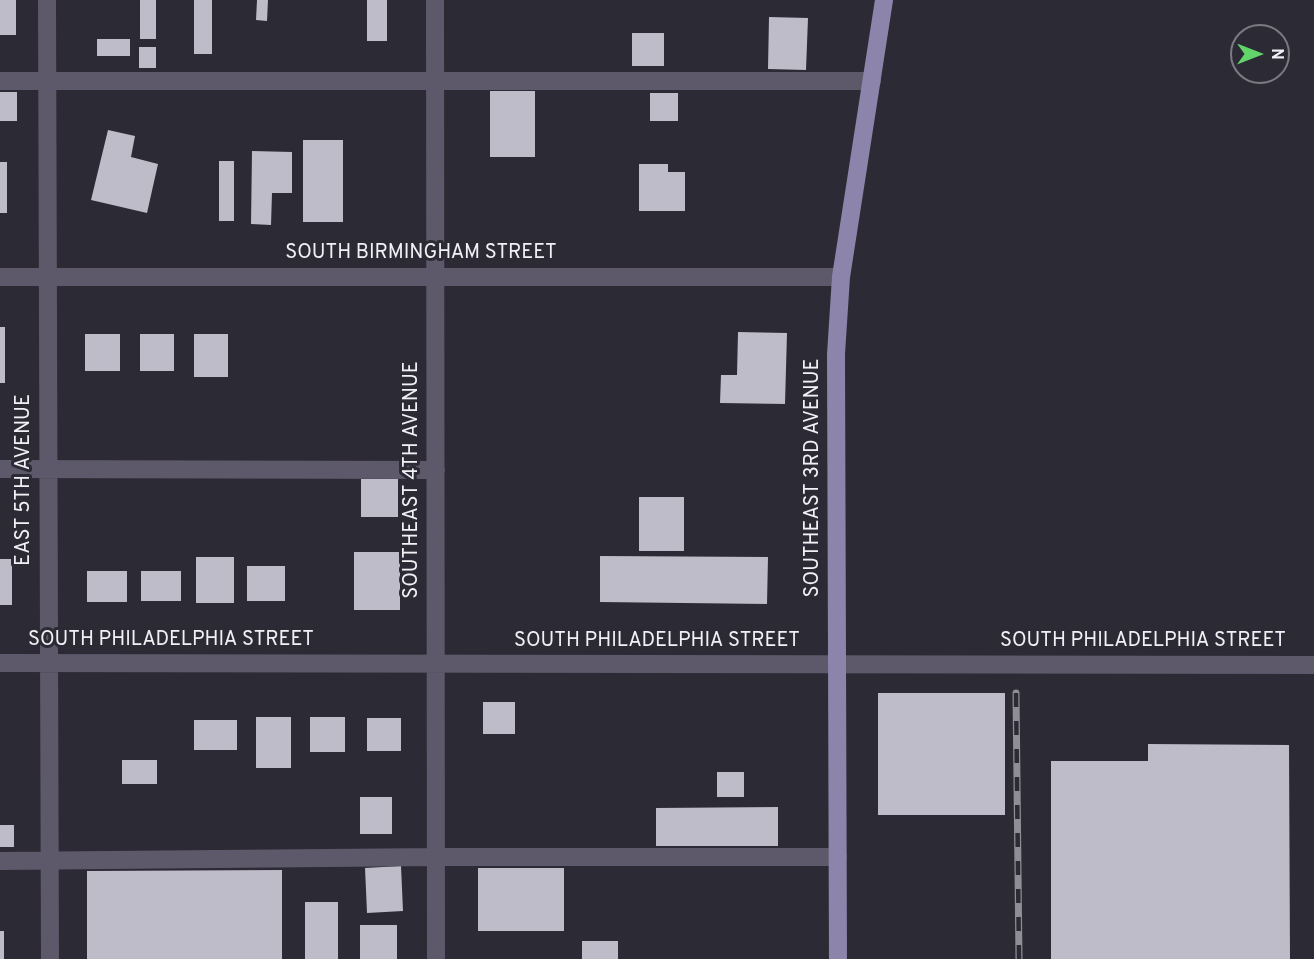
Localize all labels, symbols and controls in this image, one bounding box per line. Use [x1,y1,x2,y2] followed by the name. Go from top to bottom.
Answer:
[1230,24,1290,84] north arrow
[1266,48,1286,60] text: N
[285,242,557,266] street label: SOUTH BIRMINGHAM STREET
[802,359,826,597] street label: SOUTHEAST 3RD AVENUE
[401,361,425,599] street label: SOUTHEAST 4TH AVENUE
[13,394,37,566] street label: EAST 5TH AVENUE
[28,629,314,653] street label: SOUTH PHILADELPHIA STREET
[514,630,800,654] street label: SOUTH PHILADELPHIA STREET
[1000,630,1286,654] street label: SOUTH PHILADELPHIA STREET

